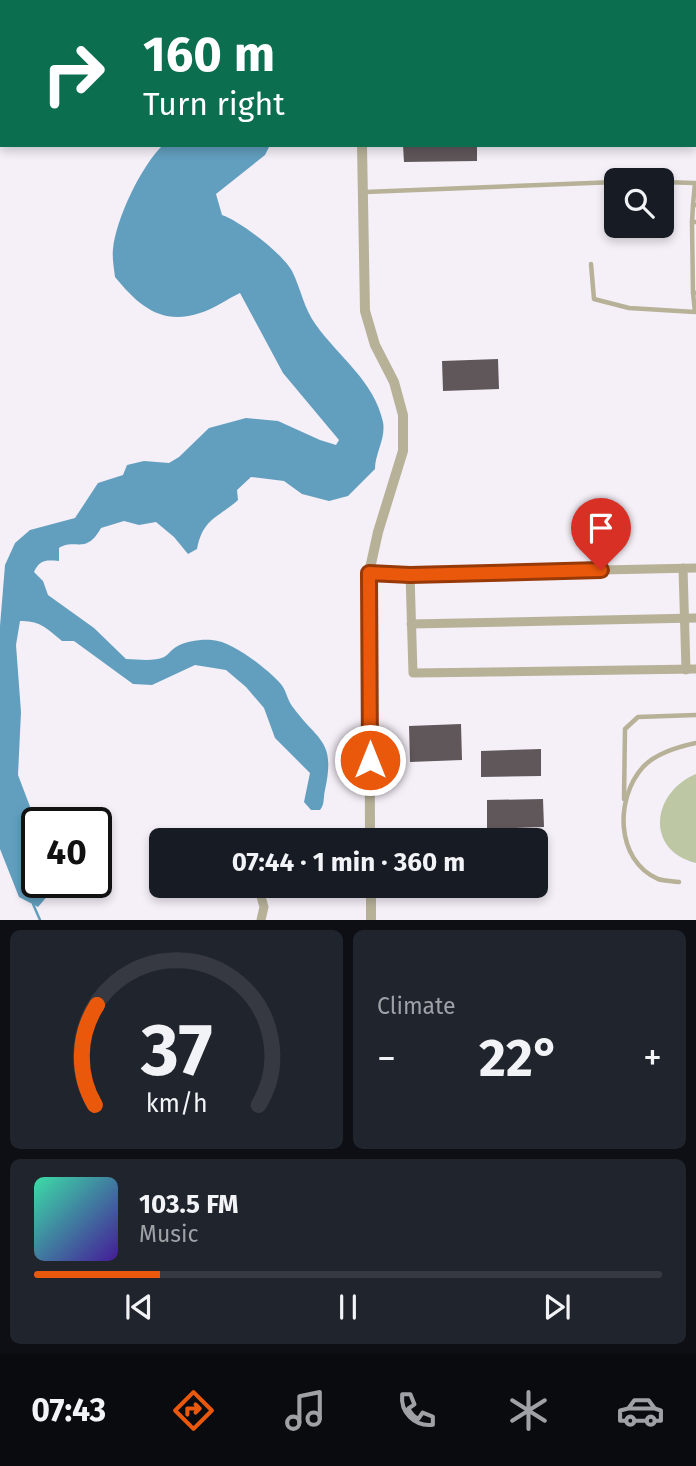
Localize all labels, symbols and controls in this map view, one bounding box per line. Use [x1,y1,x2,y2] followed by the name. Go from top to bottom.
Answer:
[143,25,275,84] text: 160 m
[28,28,119,119] icon: right
[143,85,285,123] text: Turn right
[604,168,674,238] map controls
[604,168,674,238] button: search
[571,498,631,570] pin
[582,509,620,547] icon: arrive
[333,723,407,797] position arrow
[21,807,112,898] speed limit sign: 40
[232,847,465,878] text: 07:44 · 1 min · 360 m
[377,992,456,1020] text: Climate
[140,1008,212,1095] text: 37
[479,1027,560,1090] text: 22°
[377,1035,396,1081] text: −
[643,1035,662,1081] text: +
[146,1089,207,1119] text: km/h
[139,1189,239,1220] text: 103.5 FM
[139,1220,199,1248] text: Music
[120,1288,158,1326] icon: previous
[329,1288,367,1326] icon: pause
[538,1288,576,1326] icon: next
[169,1386,218,1435] icon: directions
[281,1386,330,1435] icon: music
[392,1386,441,1435] icon: phone
[504,1386,553,1435] icon: climate
[616,1386,665,1435] icon: car
[31,1391,106,1429] text: 07:43

